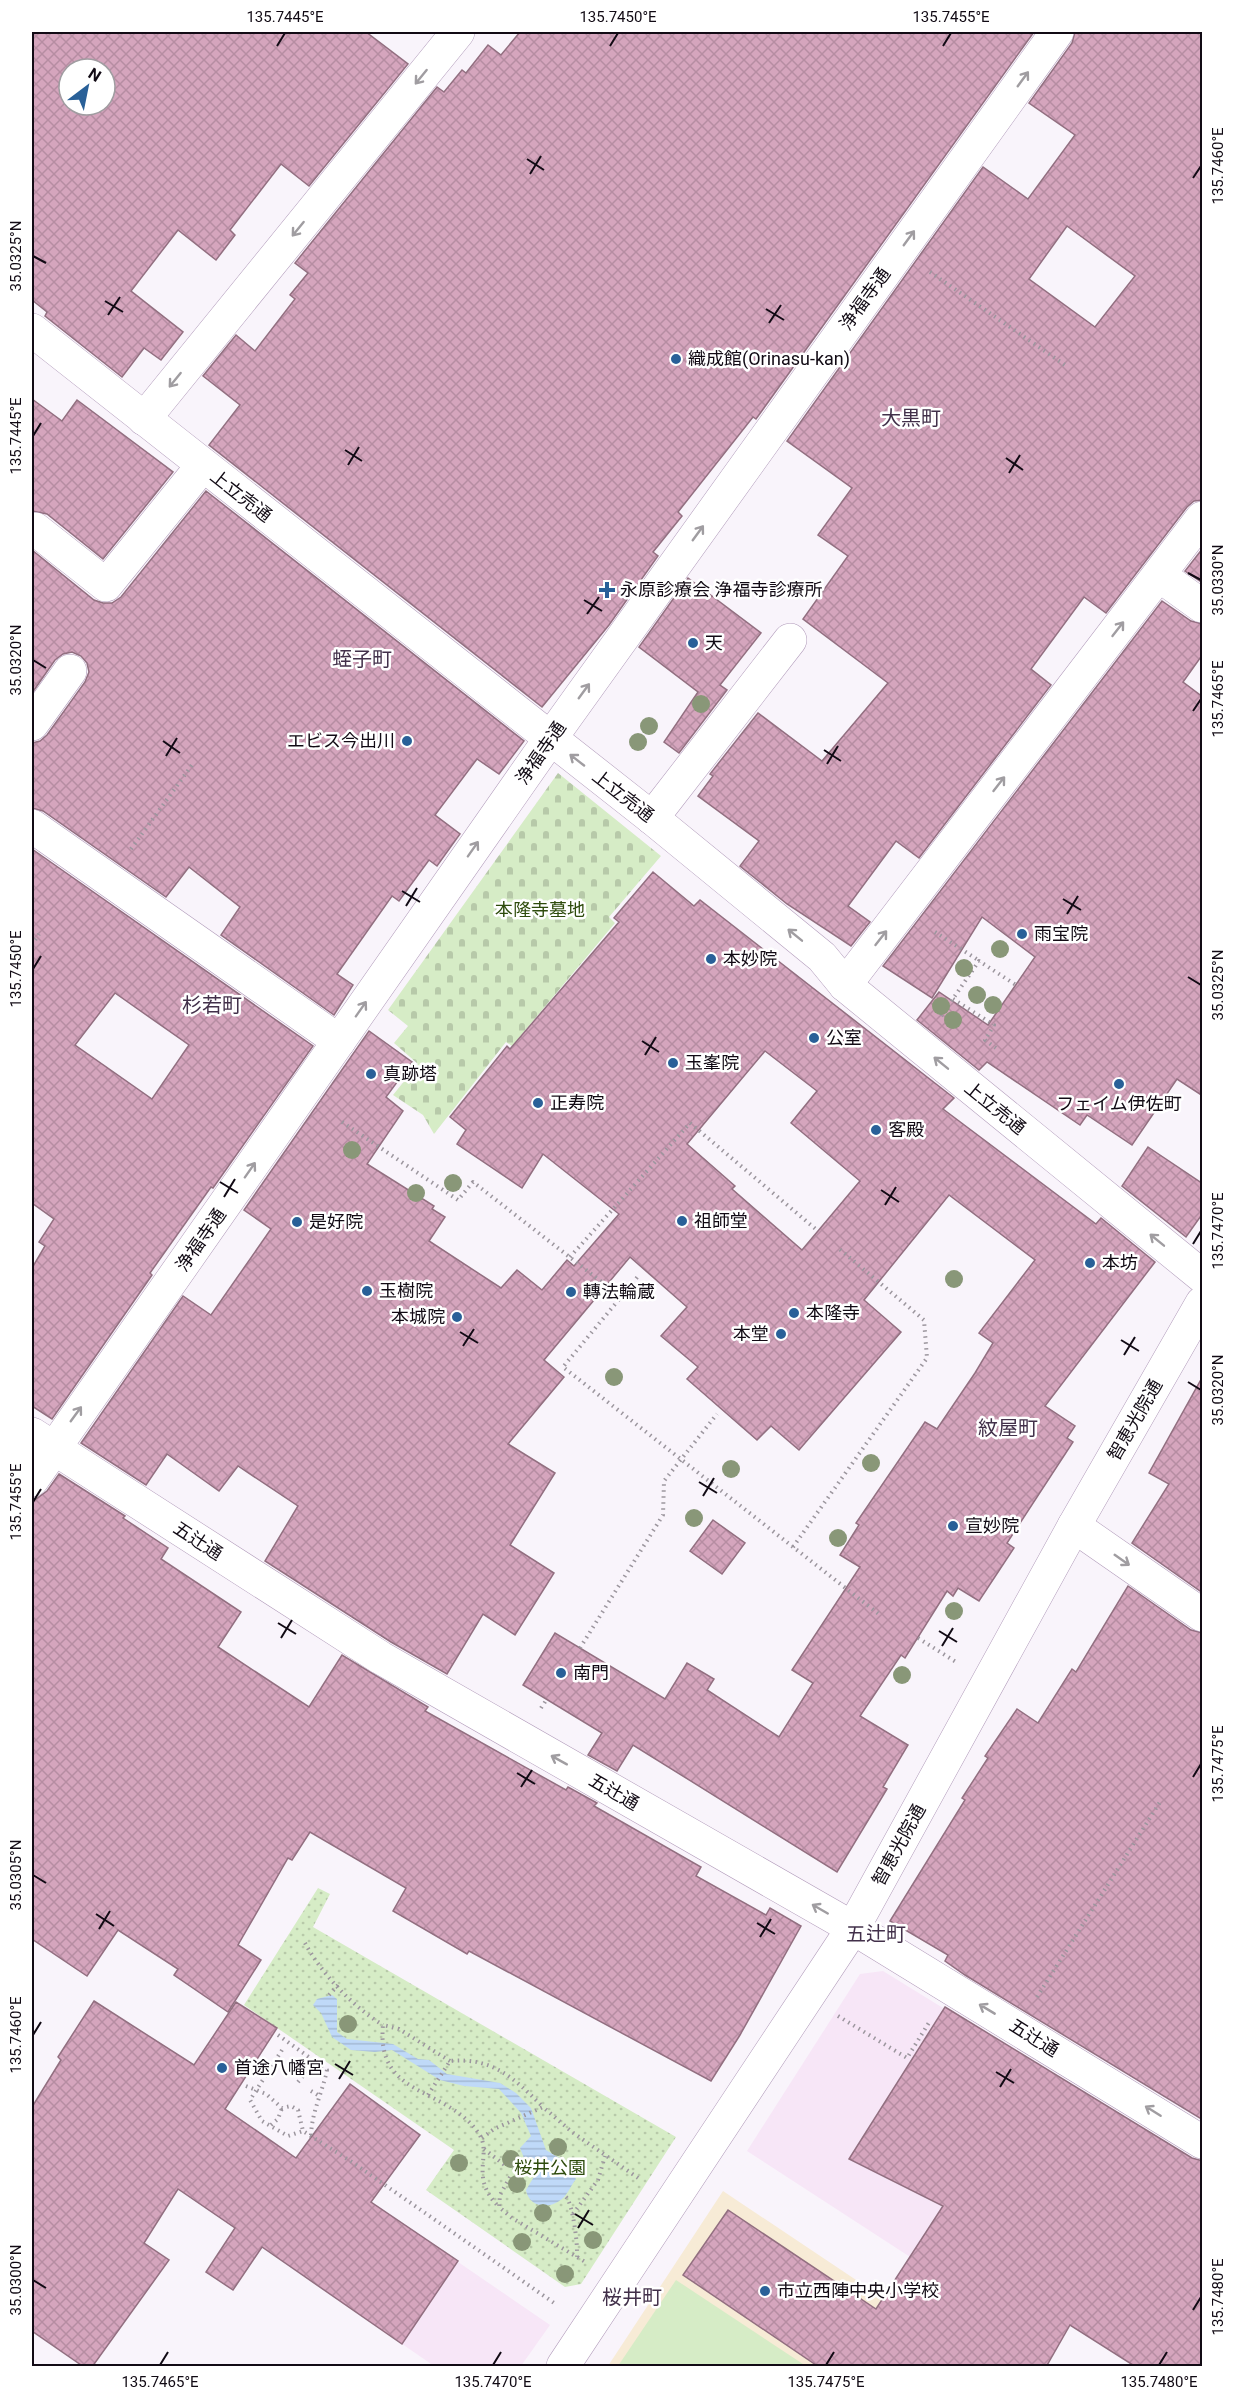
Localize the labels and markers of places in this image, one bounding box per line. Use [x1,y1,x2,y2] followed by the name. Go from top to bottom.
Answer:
[688,348,850,370] place label: 織成館(Orinasu-kan)
[669,352,683,366] marker: 織成館(Orinasu-kan)
[620,579,822,600] place label: 永原診療会 浄福寺診療所
[598,581,616,599] marker: 永原診療会 浄福寺診療所
[705,632,723,653] place label: 天
[686,636,700,650] marker: 天
[287,730,395,751] place label: エビス今出川
[400,734,414,748] marker: エビス今出川
[1034,923,1088,944] place label: 雨宝院
[1015,927,1029,941] marker: 雨宝院
[723,948,777,969] place label: 本妙院
[704,952,718,966] marker: 本妙院
[826,1027,862,1048] place label: 公室
[807,1031,821,1045] marker: 公室
[685,1052,739,1073] place label: 玉峯院
[666,1056,680,1070] marker: 玉峯院
[383,1063,437,1084] place label: 真跡塔
[364,1067,378,1081] marker: 真跡塔
[1112,1077,1126,1091] marker: フェイム伊佐町
[550,1092,604,1113] place label: 正寿院
[1056,1093,1182,1114] place label: フェイム伊佐町
[531,1096,545,1110] marker: 正寿院
[888,1119,924,1140] place label: 客殿
[869,1123,883,1137] marker: 客殿
[694,1210,748,1231] place label: 祖師堂
[309,1211,363,1232] place label: 是好院
[675,1214,689,1228] marker: 祖師堂
[290,1215,304,1229] marker: 是好院
[1102,1252,1138,1273] place label: 本坊
[1083,1256,1097,1270] marker: 本坊
[379,1280,433,1301] place label: 玉樹院
[583,1281,655,1302] place label: 轉法輪蔵
[360,1284,374,1298] marker: 玉樹院
[564,1285,578,1299] marker: 轉法輪蔵
[806,1302,860,1323] place label: 本隆寺
[391,1306,445,1327] place label: 本城院
[787,1306,801,1320] marker: 本隆寺
[450,1310,464,1324] marker: 本城院
[733,1323,769,1344] place label: 本堂
[774,1327,788,1341] marker: 本堂
[965,1515,1019,1536] place label: 宣妙院
[946,1519,960,1533] marker: 宣妙院
[573,1662,609,1683] place label: 南門
[554,1666,568,1680] marker: 南門
[234,2057,324,2078] place label: 首途八幡宮
[215,2061,229,2075] marker: 首途八幡宮
[777,2280,939,2301] place label: 市立西陣中央小学校
[758,2284,772,2298] marker: 市立西陣中央小学校

